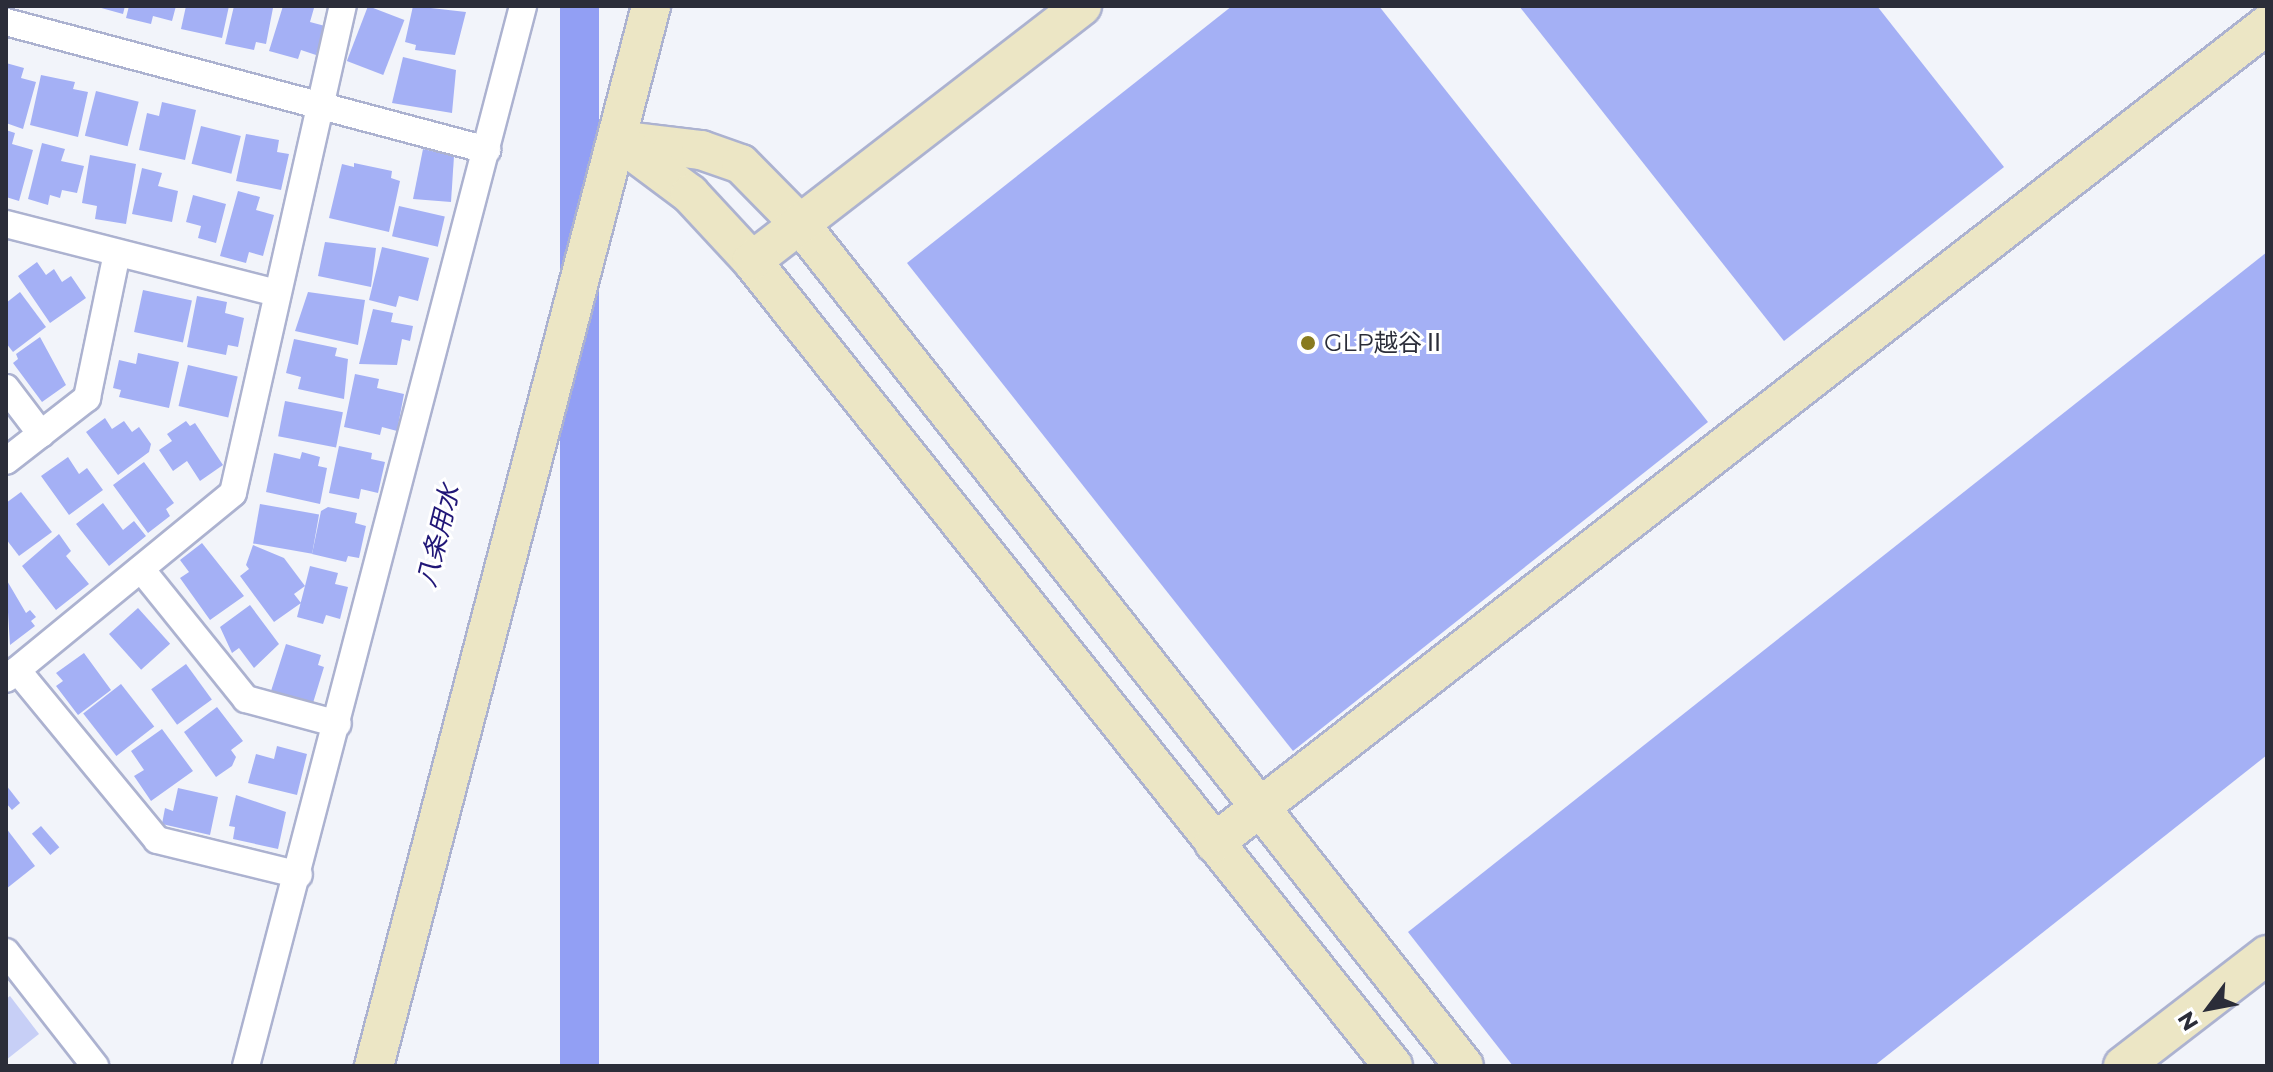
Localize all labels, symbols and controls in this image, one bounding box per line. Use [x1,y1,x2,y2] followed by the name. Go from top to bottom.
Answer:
[1324,329,1446,357] place label: GLP越谷Ⅱ
[1299,334,1317,352] marker: GLP越谷Ⅱ
[411,482,467,590] water label: 八条用水
[2169,968,2249,1048] north arrow
[2172,1006,2204,1036] text: N

